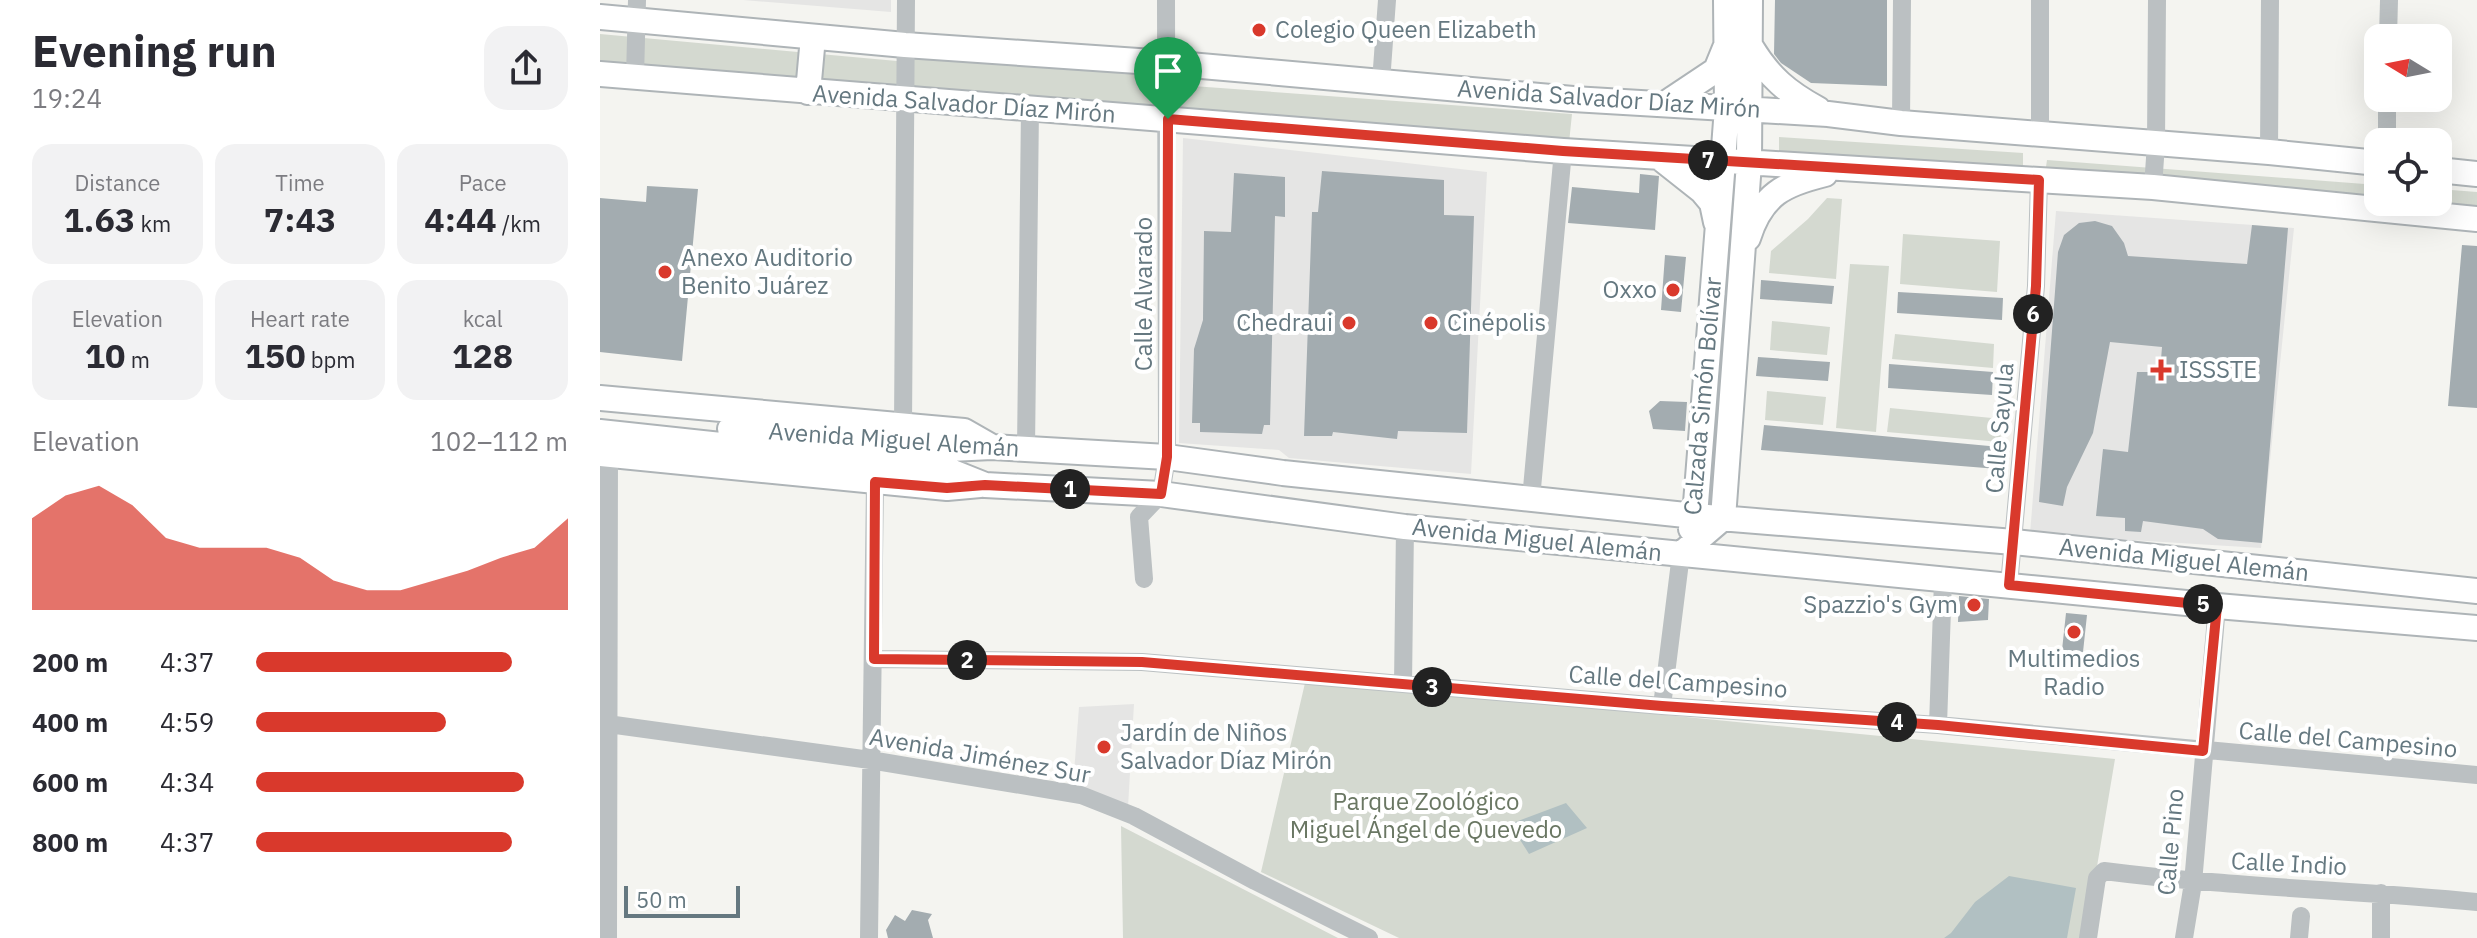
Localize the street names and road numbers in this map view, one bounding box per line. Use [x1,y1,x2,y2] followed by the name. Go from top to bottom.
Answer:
[1456,71,1762,125] street label: Avenida Salvador Díaz Mirón
[811,76,1117,130] street label: Avenida Salvador Díaz Mirón
[1127,217,1159,371] street label: Calle Alvarado
[1676,275,1728,516] street label: Calzada Simón Bolívar
[1977,361,2021,495] street label: Calle Sayula
[768,414,1021,464] street label: Avenida Miguel Alemán
[1410,510,1664,568] street label: Avenida Miguel Alemán
[2057,530,2311,588] street label: Avenida Miguel Alemán
[1568,657,1789,705] street label: Calle del Campesino
[2237,714,2459,765] street label: Calle del Campesino
[867,720,1093,790] street label: Avenida Jiménez Sur
[2149,787,2191,897] street label: Calle Pino
[2230,844,2348,882] street label: Calle Indio

